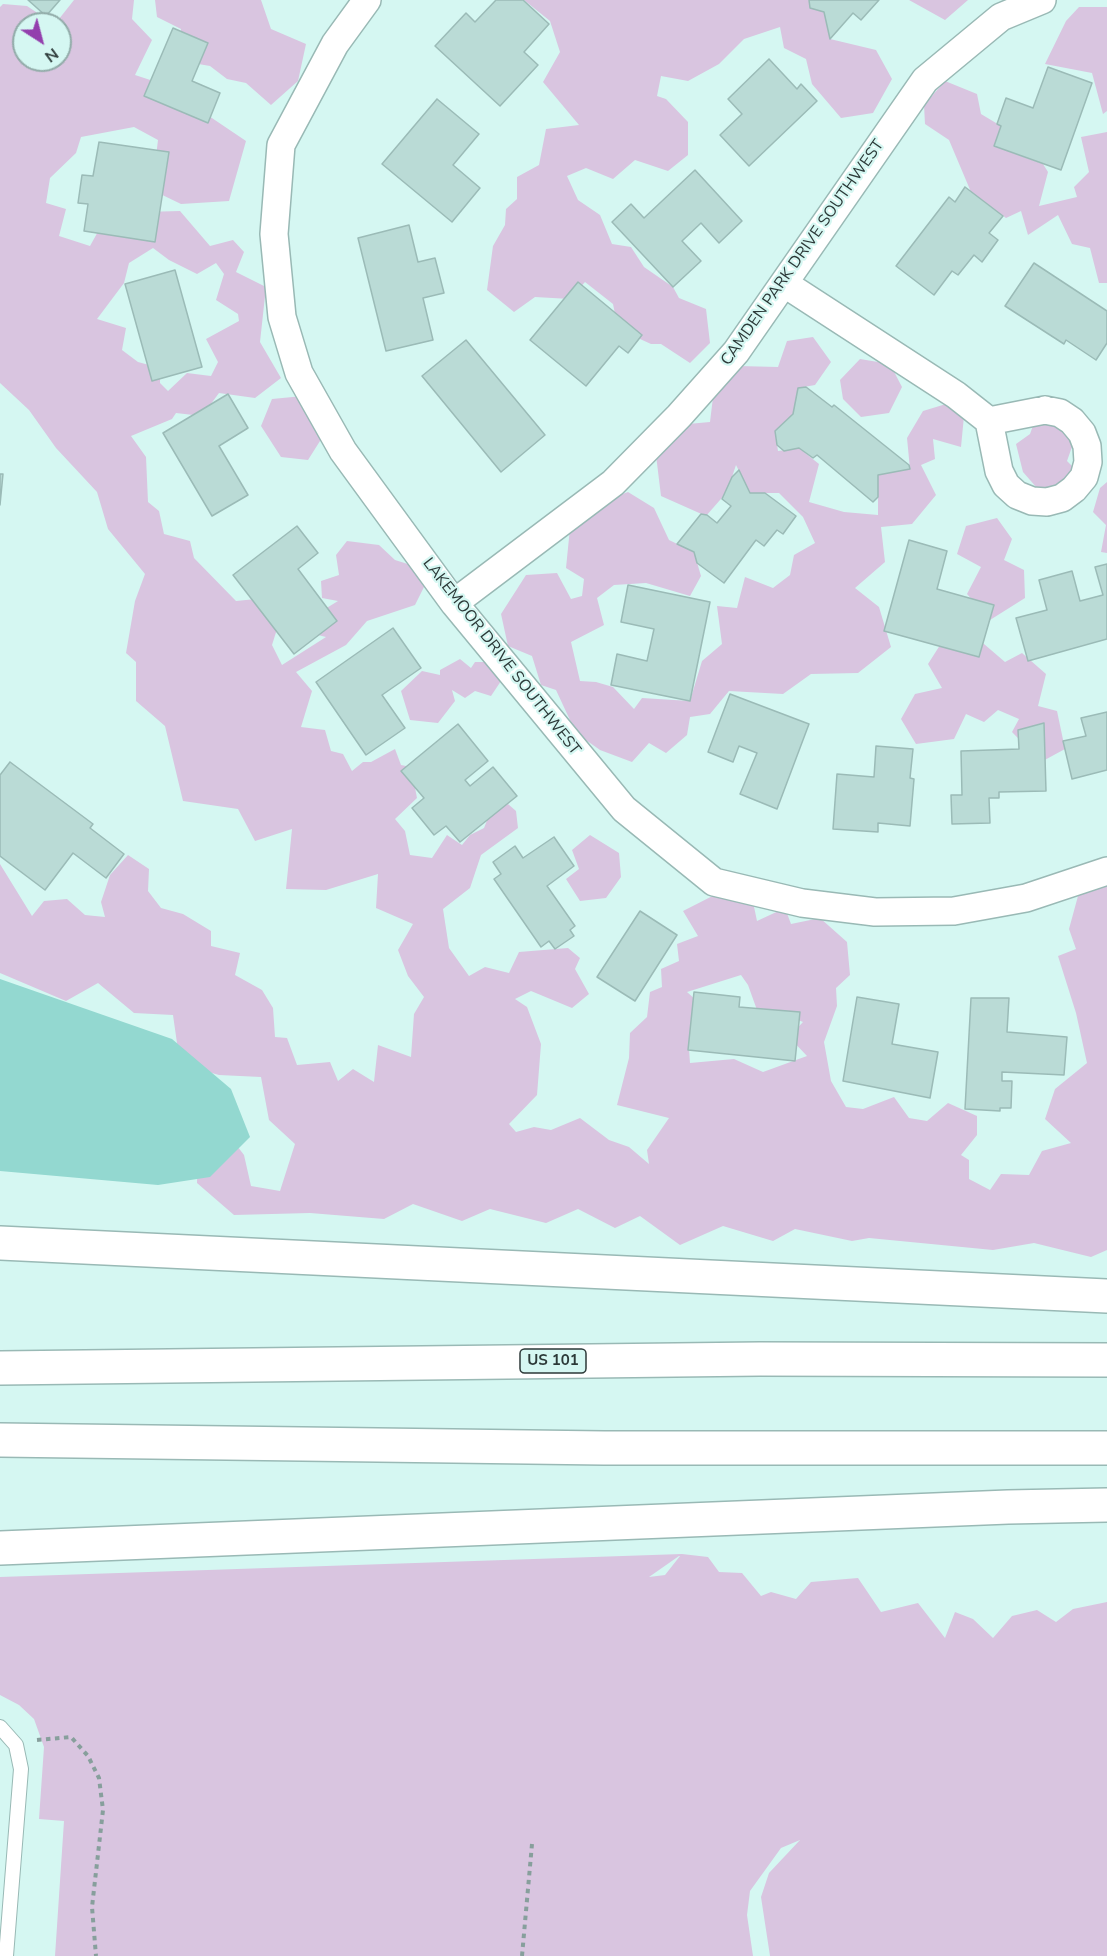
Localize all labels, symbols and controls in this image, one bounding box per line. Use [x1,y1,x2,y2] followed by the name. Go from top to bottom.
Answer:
[12,12,72,72] north arrow
[40,43,63,67] text: N
[717,136,889,370] street label: CAMDEN PARK DRIVE SOUTHWEST
[418,555,584,759] street label: LAKEMOOR DRIVE SOUTHWEST
[520,1349,586,1373] road number: US 101

